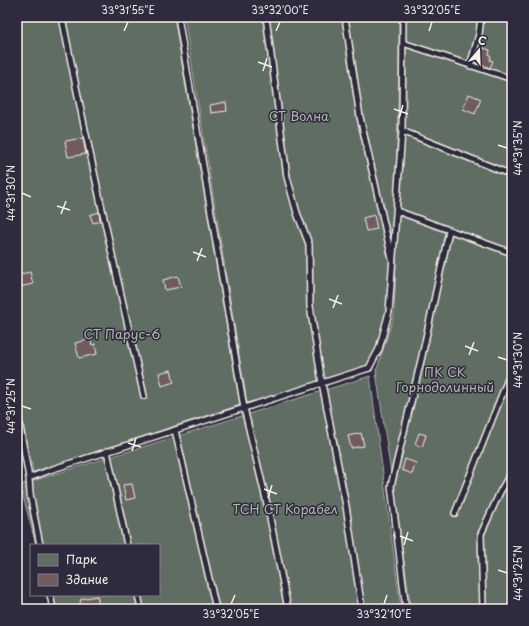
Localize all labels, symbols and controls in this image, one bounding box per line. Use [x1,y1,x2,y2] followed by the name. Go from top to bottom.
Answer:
[101,2,155,17] text: 33°31'55"E
[251,2,309,17] text: 33°32'00"E
[404,2,460,17] text: 33°32'05"E
[459,30,499,70] north arrow
[476,31,489,49] text: С
[269,106,330,125] park label: СТ Волна
[510,120,525,176] text: 44°31'35"N
[3,165,18,221] text: 44°31'30"N
[84,324,160,343] park label: СТ Парус-6
[510,332,525,388] text: 44°31'30"N
[396,362,494,396] park label: ПК СК Горнодолинный
[3,378,18,434] text: 44°31'25"N
[232,499,338,518] park label: ТСН СТ Корабел
[30,544,160,596] legend
[510,545,525,601] text: 44°31'25"N
[66,550,98,568] text: Парк
[66,570,108,588] text: Здание
[203,606,259,621] text: 33°32'05"E
[356,606,412,621] text: 33°32'10"E

